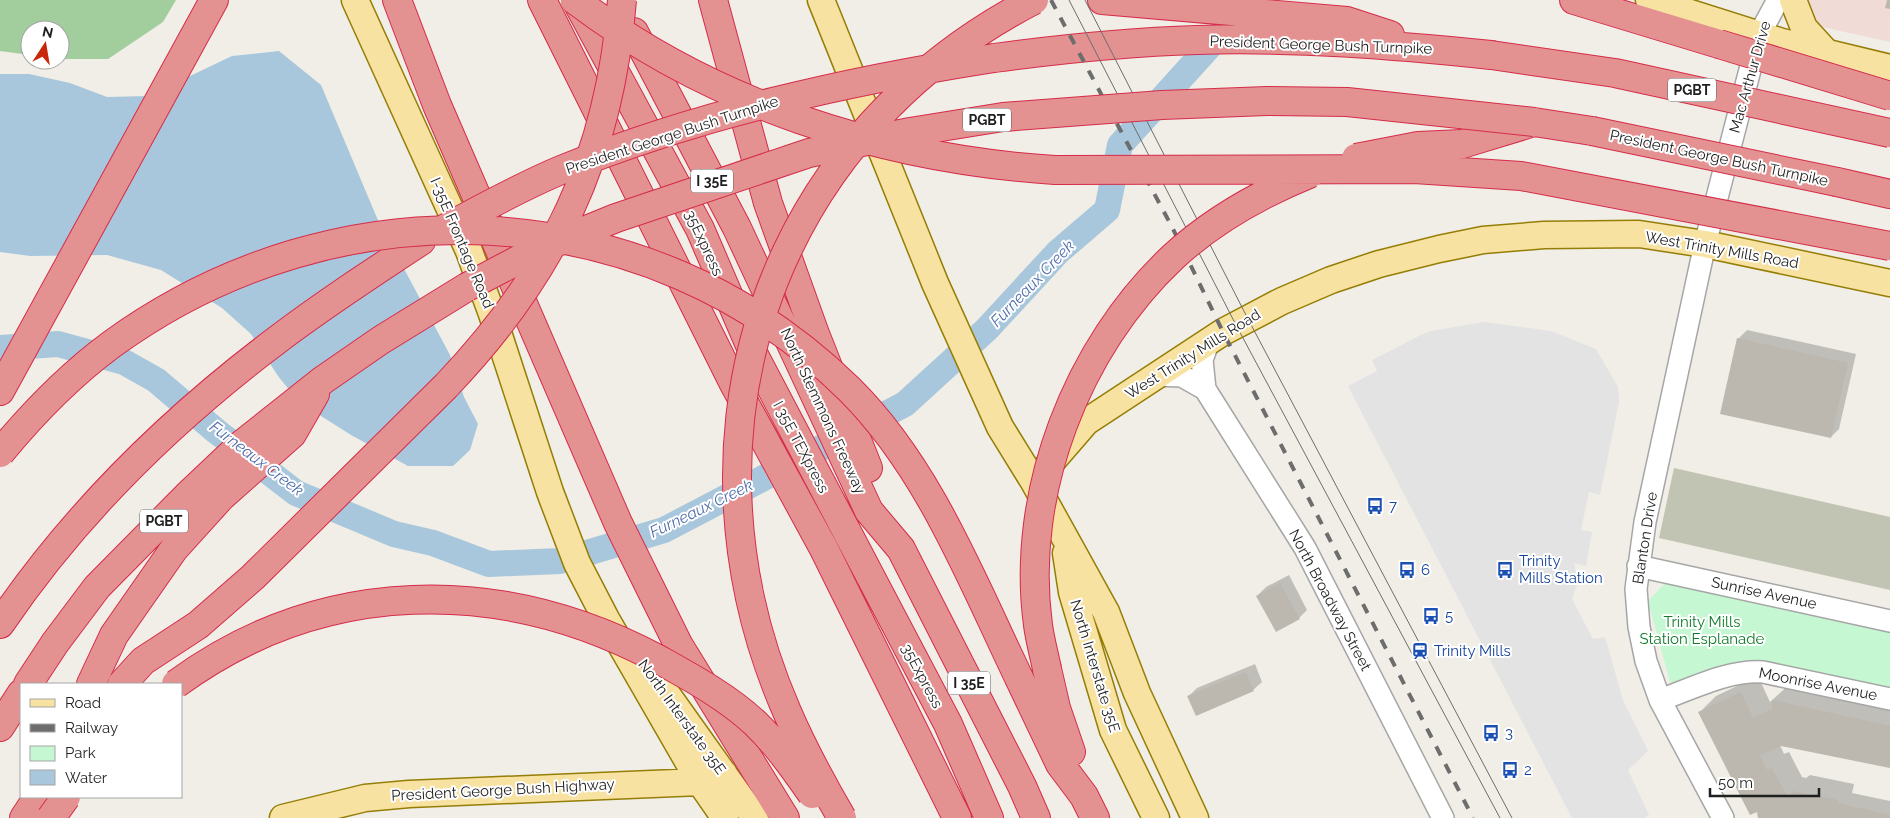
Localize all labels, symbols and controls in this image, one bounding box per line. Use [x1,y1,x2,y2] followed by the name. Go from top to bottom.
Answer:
[1725,19,1775,135] street label: Mac Arthur Drive
[20,20,70,70] north arrow
[41,23,55,41] text: N
[1209,32,1433,58] street label: President George Bush Turnpike
[1668,78,1716,102] road number: PGBT
[563,92,781,178] street label: President George Bush Turnpike
[963,108,1011,132] road number: PGBT
[1608,126,1830,190] street label: President George Bush Turnpike
[691,170,733,192] road number: I 35E
[426,175,498,311] street label: I-35E Frontage Road
[681,207,727,279] street label: 35Express
[1644,228,1800,272] street label: West Trinity Mills Road
[986,236,1079,330] water label: Furneaux Creek
[1122,305,1264,403] street label: West Trinity Mills Road
[777,325,869,497] street label: North Stemmons Freeway
[769,398,833,496] street label: I 35E TEXpress
[206,417,308,500] water label: Furneaux Creek
[646,475,756,542] water label: Furneaux Creek
[1629,490,1661,585] street label: Blanton Drive
[1365,496,1385,516] bus stop icon: 7
[1389,497,1397,515] place label: 7
[140,510,188,532] road number: PGBT
[1285,526,1375,674] street label: North Broadway Street
[1519,552,1603,587] place label: Trinity Mills Station
[1397,560,1417,580] bus stop icon: 6
[1495,560,1515,580] bus stop icon: Trinity Mills Station
[1421,561,1430,579] place label: 6
[1710,573,1819,613] street label: Sunrise Avenue
[1066,597,1124,735] street label: North Interstate 35E
[1421,606,1441,626] bus stop icon: 5
[1445,607,1453,625] place label: 5
[1640,613,1765,648] park label: Trinity Mills Station Esplanade
[898,641,946,711] street label: 35Express
[1410,641,1430,661] station icon: Trinity Mills
[1434,642,1511,660] place label: Trinity Mills
[634,656,730,778] street label: North Interstate 35E
[1757,664,1879,704] street label: Moonrise Avenue
[948,671,990,694] road number: I 35E
[20,683,182,798] legend
[65,694,101,712] text: Road
[65,719,118,737] text: Railway
[1481,723,1501,743] bus stop icon: 3
[1505,724,1513,742] place label: 3
[65,744,96,762] text: Park
[1500,760,1520,780] bus stop icon: 2
[1524,761,1532,779] place label: 2
[1710,766,1819,798] scale bar
[65,769,108,787] text: Water
[1718,774,1753,792] text: 50 m
[391,775,615,805] street label: President George Bush Highway

